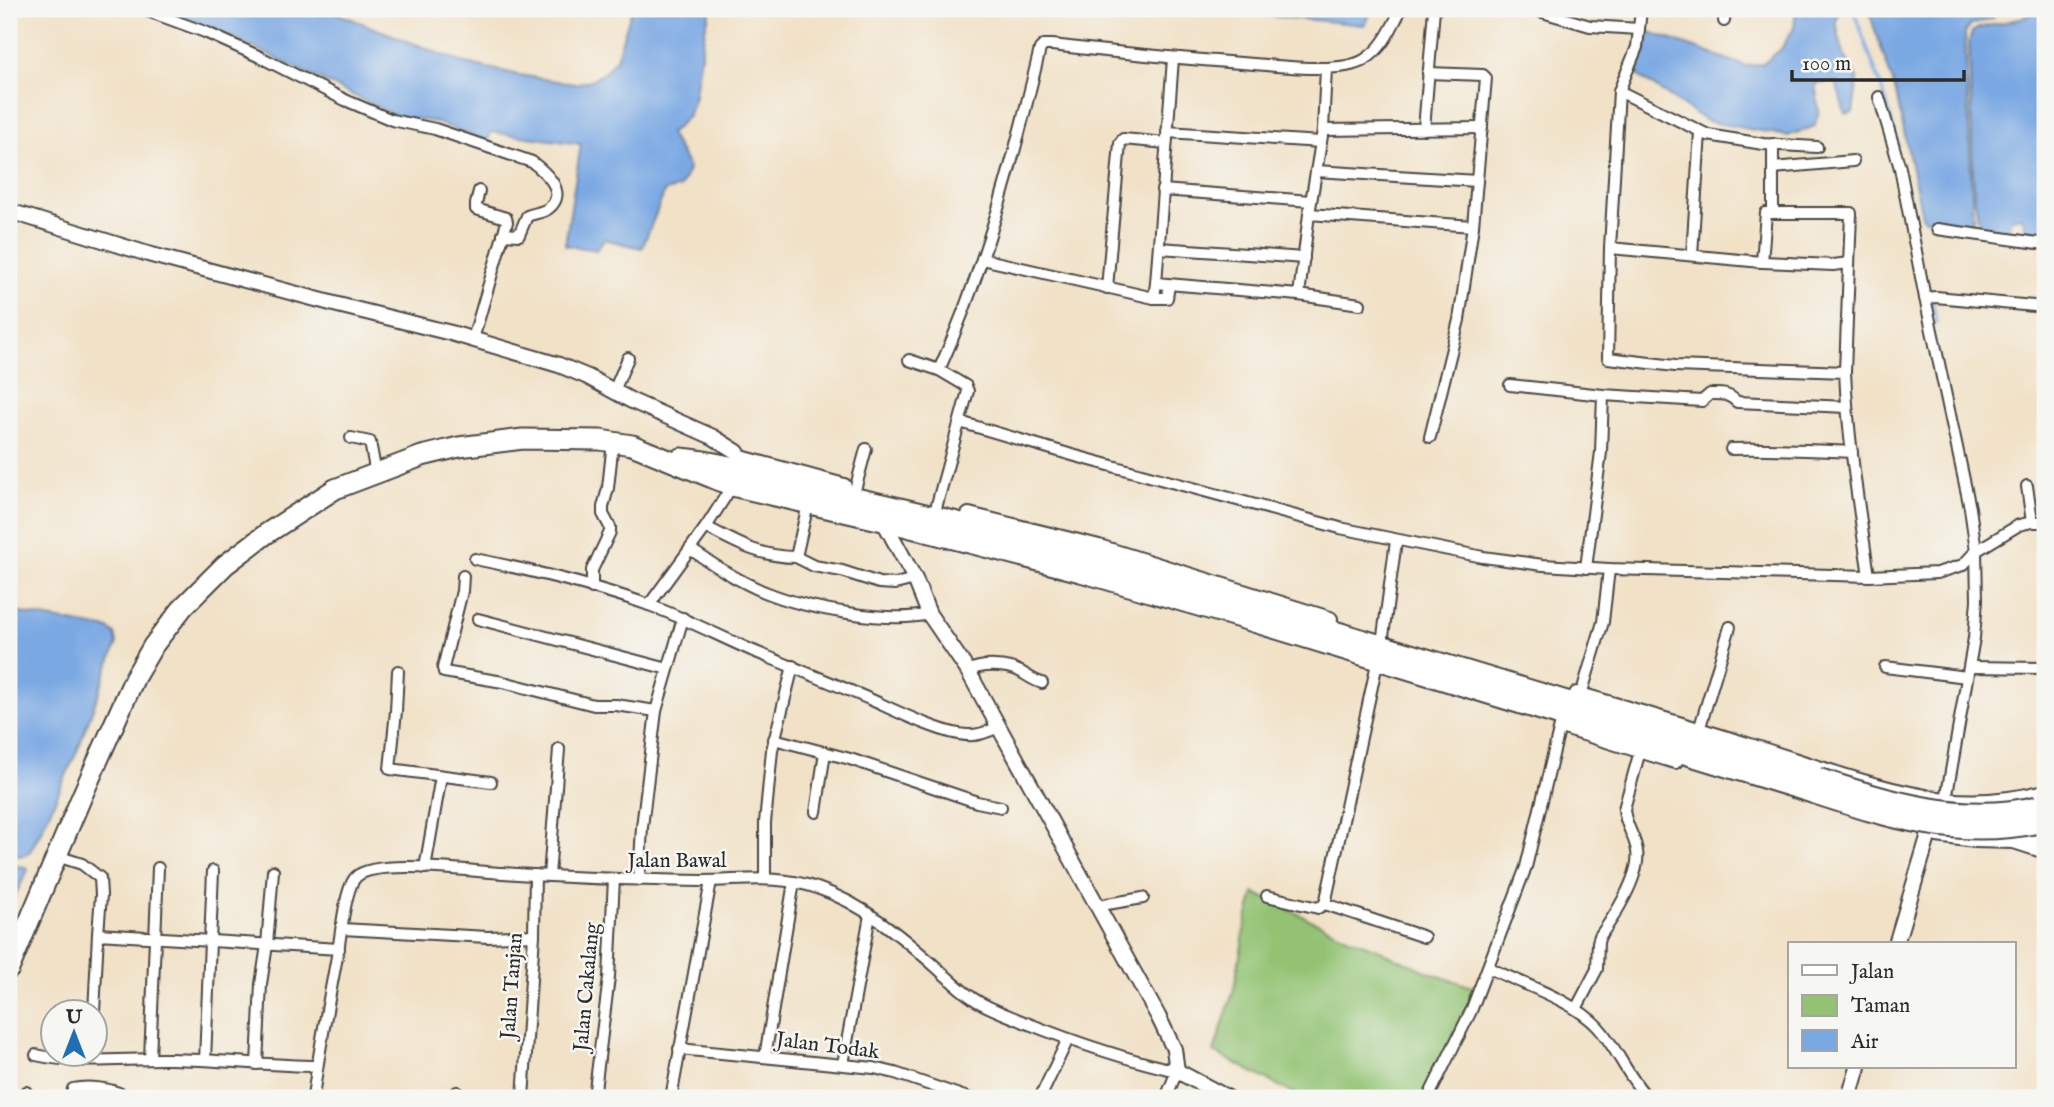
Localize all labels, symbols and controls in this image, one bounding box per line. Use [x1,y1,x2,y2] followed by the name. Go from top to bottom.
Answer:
[1792,38,1963,82] scale bar
[1802,51,1851,78] text: 100 m
[626,848,727,875] street label: Jalan Bawal
[568,921,607,1055] street label: Jalan Cakalang
[495,932,530,1042] street label: Jalan Tanjan
[1788,942,2016,1068] legend
[1849,959,1894,986] text: Jalan
[1851,993,1910,1020] text: Taman
[38,998,108,1068] north arrow
[65,1006,83,1030] text: U
[773,1027,882,1066] street label: Jalan Todak
[1850,1029,1879,1056] text: Air

